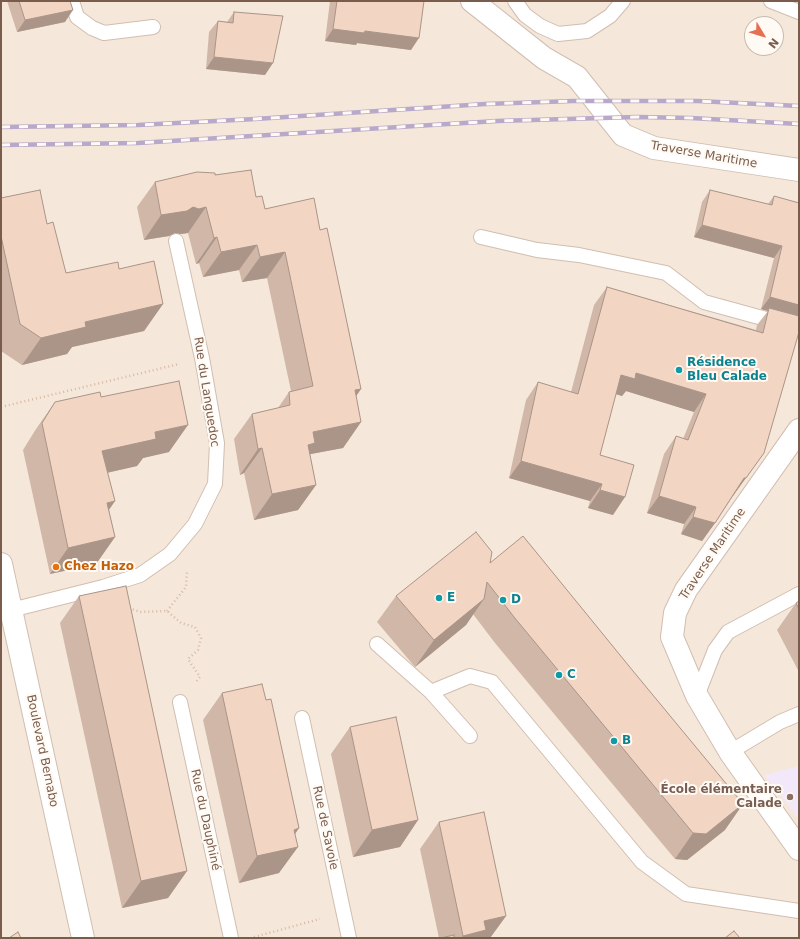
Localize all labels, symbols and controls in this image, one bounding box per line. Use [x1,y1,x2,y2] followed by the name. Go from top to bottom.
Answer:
[744,16,784,56] north arrow
[765,35,781,51] text: N
[650,139,758,171] street label: Traverse Maritime
[190,336,222,448] street label: Rue du Languedoc
[687,356,767,384] place label: Résidence Bleu Calade
[674,365,684,375] marker: Résidence Bleu Calade
[677,505,749,603] street label: Traverse Maritime
[64,560,134,574] place label: Chez Hazo
[51,562,61,572] marker: Chez Hazo
[447,591,455,605] place label: E
[434,593,444,603] marker: E
[511,593,521,607] place label: D
[498,595,508,605] marker: D
[567,668,576,682] place label: C
[554,670,564,680] marker: C
[23,693,61,809] street label: Boulevard Bernabo
[622,734,631,748] place label: B
[609,736,619,746] marker: B
[187,768,223,872] street label: Rue du Dauphiné
[660,783,782,811] place label: École élémentaire Calade
[309,785,341,871] street label: Rue de Savoie
[785,792,795,802] marker: École élémentaire Calade

